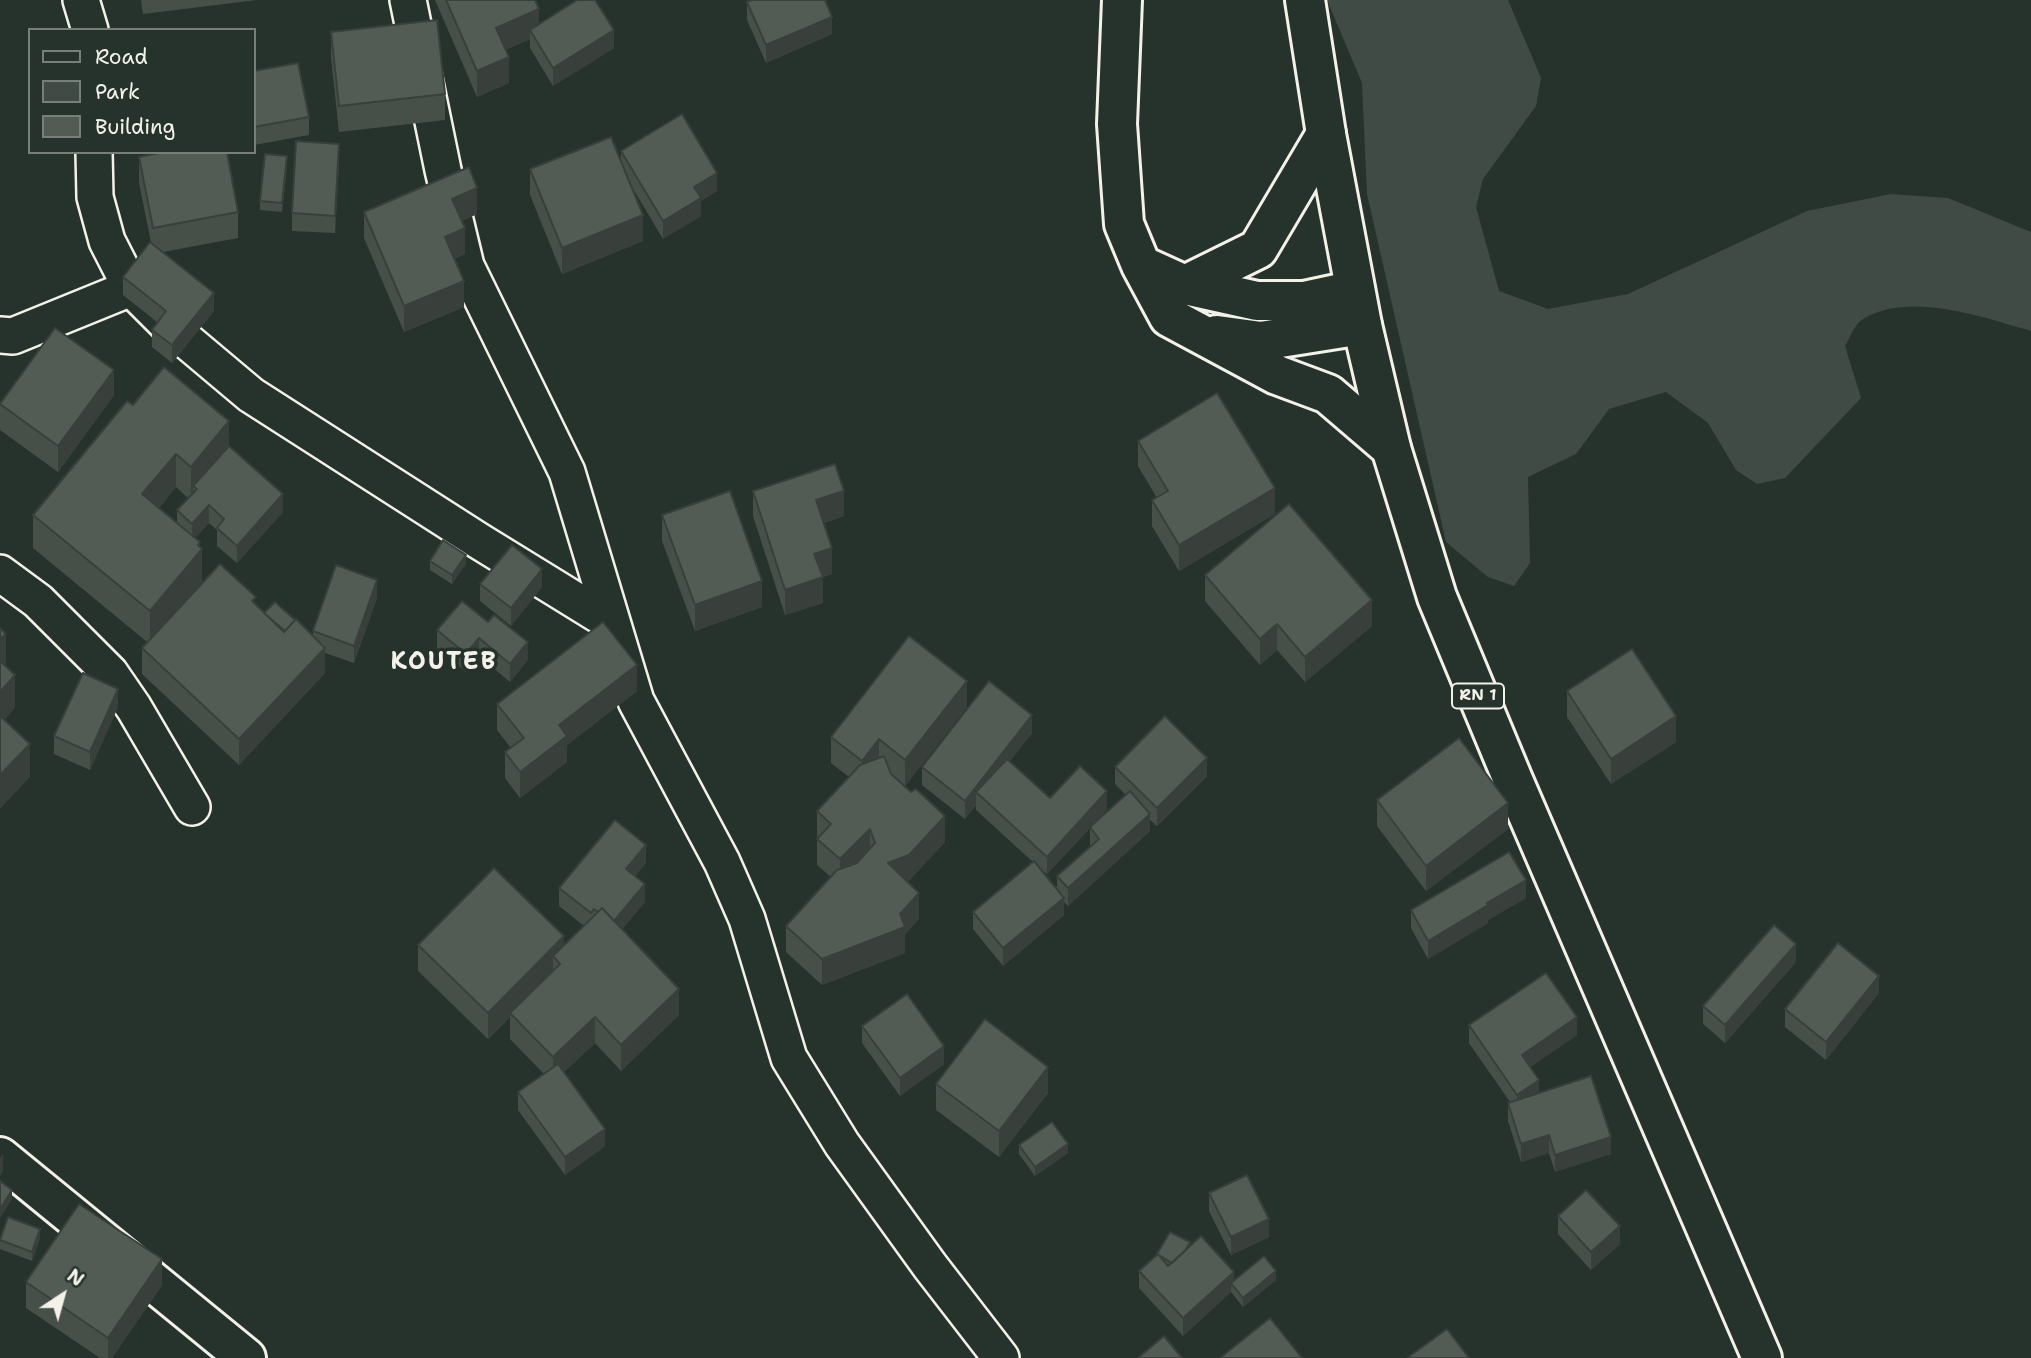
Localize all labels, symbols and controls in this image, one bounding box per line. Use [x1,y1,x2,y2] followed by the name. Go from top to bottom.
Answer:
[28,28,256,154] legend
[95,43,148,71] text: Road
[95,78,140,106] text: Park
[95,113,175,141] text: Building
[391,649,497,677] district label: KOUTEB
[1452,684,1504,708] road number: RN 1
[28,1260,98,1330] north arrow
[62,1263,89,1292] text: N

